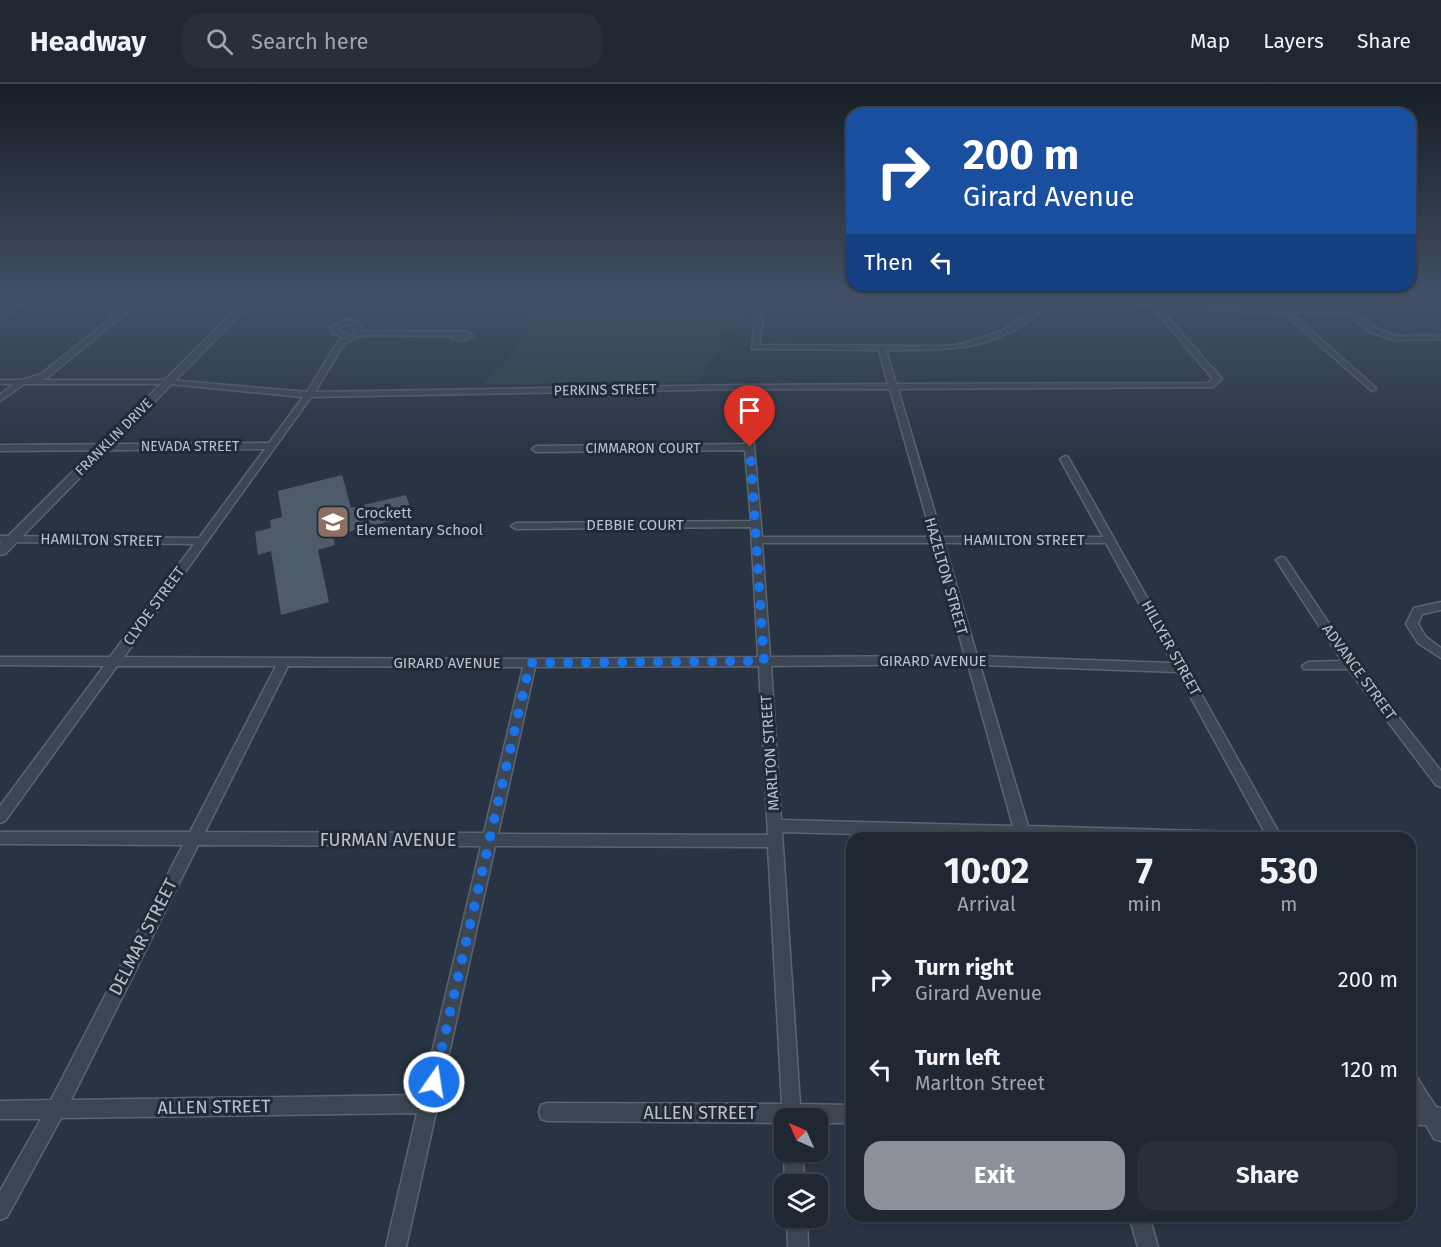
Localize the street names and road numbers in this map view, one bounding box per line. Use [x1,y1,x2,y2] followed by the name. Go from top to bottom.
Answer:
[554,381,657,399] street label: PERKINS STREET
[72,395,156,479] street label: FRANKLIN DRIVE
[141,438,240,455] street label: NEVADA STREET
[585,440,701,457] street label: CIMMARON COURT
[921,515,971,637] street label: HAZELTON STREET
[586,516,684,534] street label: DEBBIE COURT
[40,530,162,550] street label: HAMILTON STREET
[963,531,1085,549] street label: HAMILTON STREET
[119,563,189,649] street label: CLYDE STREET
[1137,597,1205,699] street label: HILLYER STREET
[1318,621,1400,724] street label: ADVANCE STREET
[879,652,987,670] street label: GIRARD AVENUE
[393,654,501,672] street label: GIRARD AVENUE
[757,694,783,811] street label: MARLTON STREET
[320,829,456,851] street label: FURMAN AVENUE
[104,874,182,999] street label: DELMAR STREET
[157,1095,271,1119] street label: ALLEN STREET
[643,1102,757,1124] street label: ALLEN STREET

